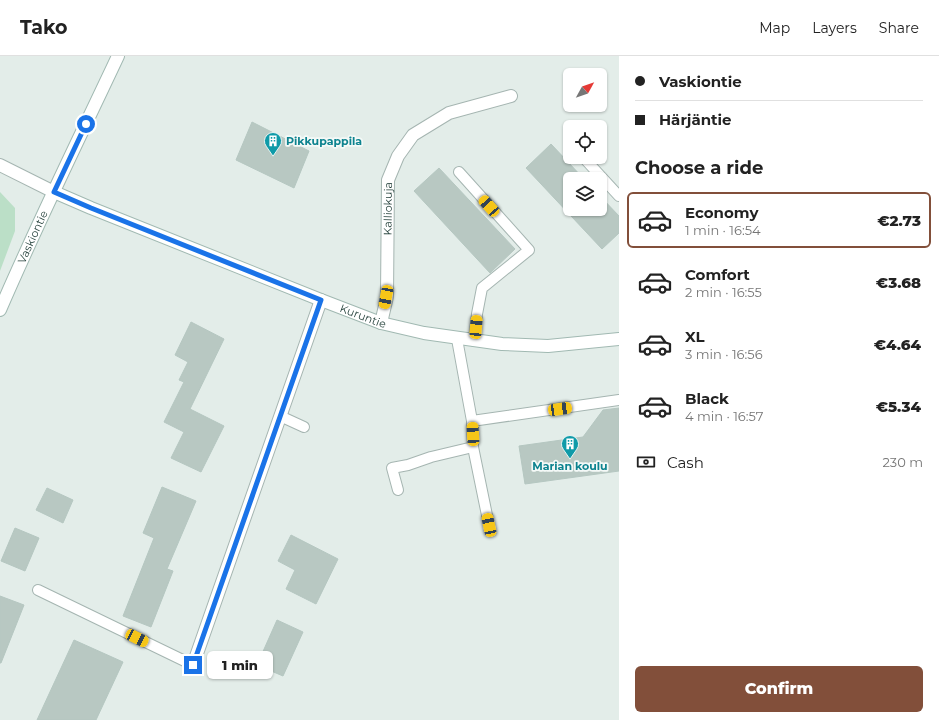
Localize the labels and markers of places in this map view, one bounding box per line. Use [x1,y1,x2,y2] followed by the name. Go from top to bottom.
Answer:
[263,131,283,156] building icon: Pikkupappila
[286,134,362,148] place label: Pikkupappila
[560,434,580,459] building icon: Marian koulu
[532,459,608,473] place label: Marian koulu

